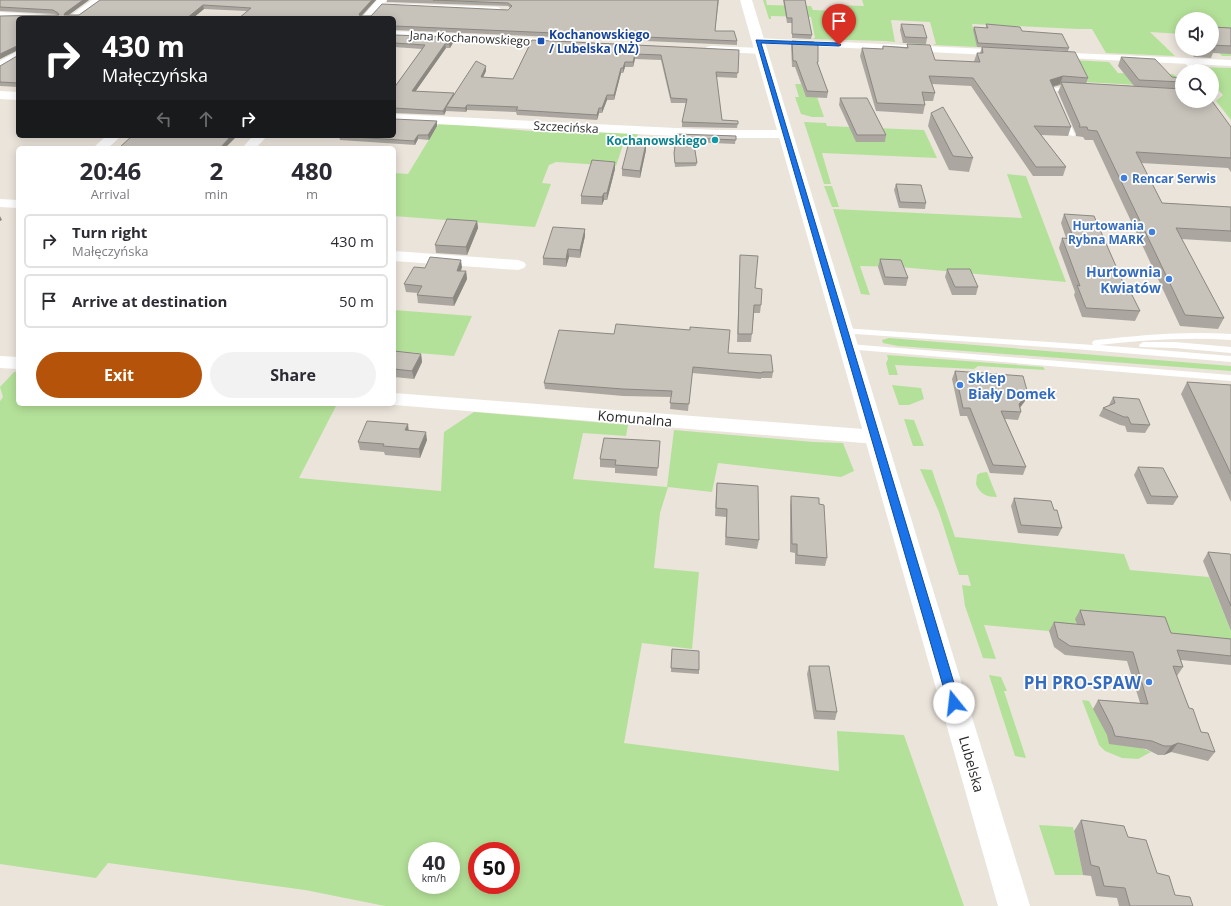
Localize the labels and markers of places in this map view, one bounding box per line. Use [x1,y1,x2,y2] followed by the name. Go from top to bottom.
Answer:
[822,4,856,45] pin
[549,26,650,57] place label: Kochanowskiego / Lubelska (NŻ)
[536,36,546,46] marker: Kochanowskiego / Lubelska (NŻ)
[606,132,707,149] place label: Kochanowskiego
[710,135,720,145] marker: Kochanowskiego
[1132,170,1216,187] place label: Rencar Serwis
[1119,173,1129,183] marker: Rencar Serwis
[1068,217,1144,248] place label: Hurtowania Rybna MARK
[1147,227,1157,237] marker: Hurtowania Rybna MARK
[1086,262,1161,297] place label: Hurtownia Kwiatów
[1164,274,1174,284] marker: Hurtownia Kwiatów
[968,368,1056,403] place label: Sklep Biały Domek
[955,380,965,390] marker: Sklep Biały Domek
[1024,671,1142,694] place label: PH PRO-SPAW
[1144,677,1154,687] marker: PH PRO-SPAW

